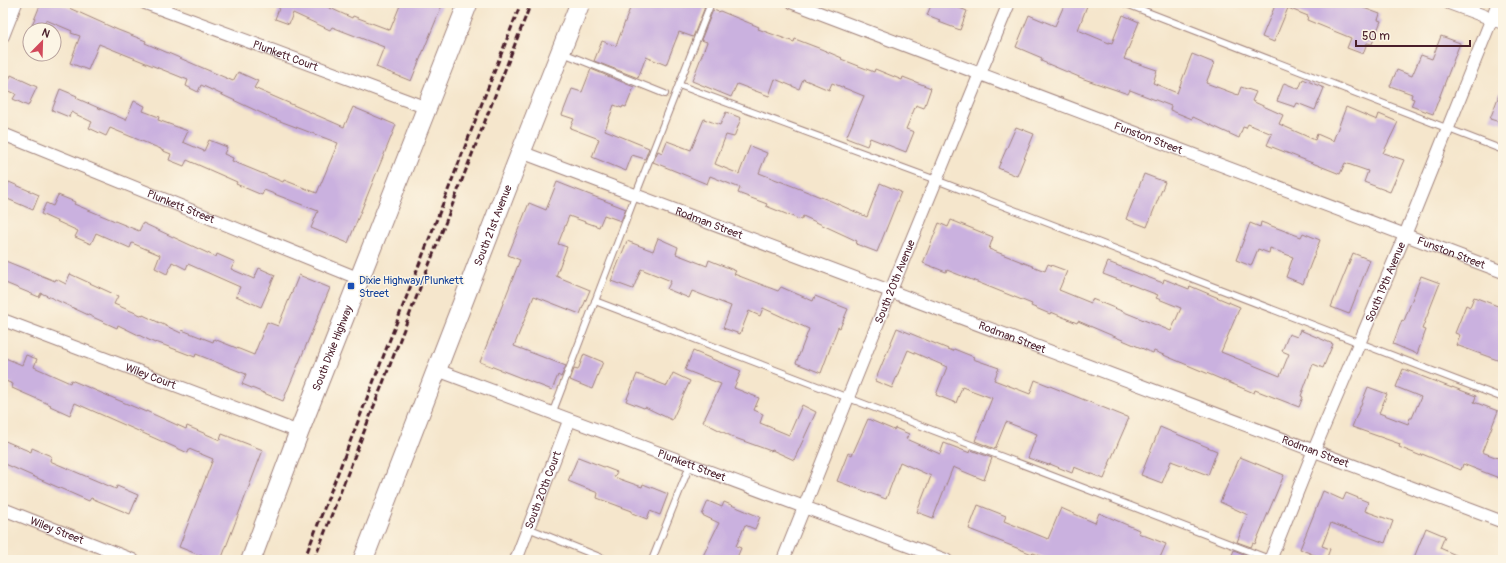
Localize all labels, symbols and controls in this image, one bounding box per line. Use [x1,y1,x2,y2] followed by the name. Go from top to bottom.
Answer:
[22,22,62,62] north arrow
[1356,22,1470,48] scale bar
[40,26,52,41] text: N
[1362,29,1390,44] text: 50 m
[251,38,320,74] street label: Plunkett Court
[1112,119,1185,157] street label: Funston Street
[472,182,515,268] street label: South 21st Avenue
[145,187,217,226] street label: Plunkett Street
[674,205,745,242] street label: Rodman Street
[1415,234,1488,272] street label: Funston Street
[872,237,918,326] street label: South 20th Avenue
[1363,240,1409,324] street label: South 19th Avenue
[359,274,464,300] place label: Dixie Highway/Plunkett Street
[346,281,356,291] marker: Dixie Highway/Plunkett Street
[310,303,355,393] street label: South Dixie Highway
[977,319,1048,356] street label: Rodman Street
[123,361,178,392] street label: Wiley Court
[1280,433,1351,471] street label: Rodman Street
[656,447,728,484] street label: Plunkett Street
[522,449,564,531] street label: South 20th Court
[28,514,86,547] street label: Wiley Street

